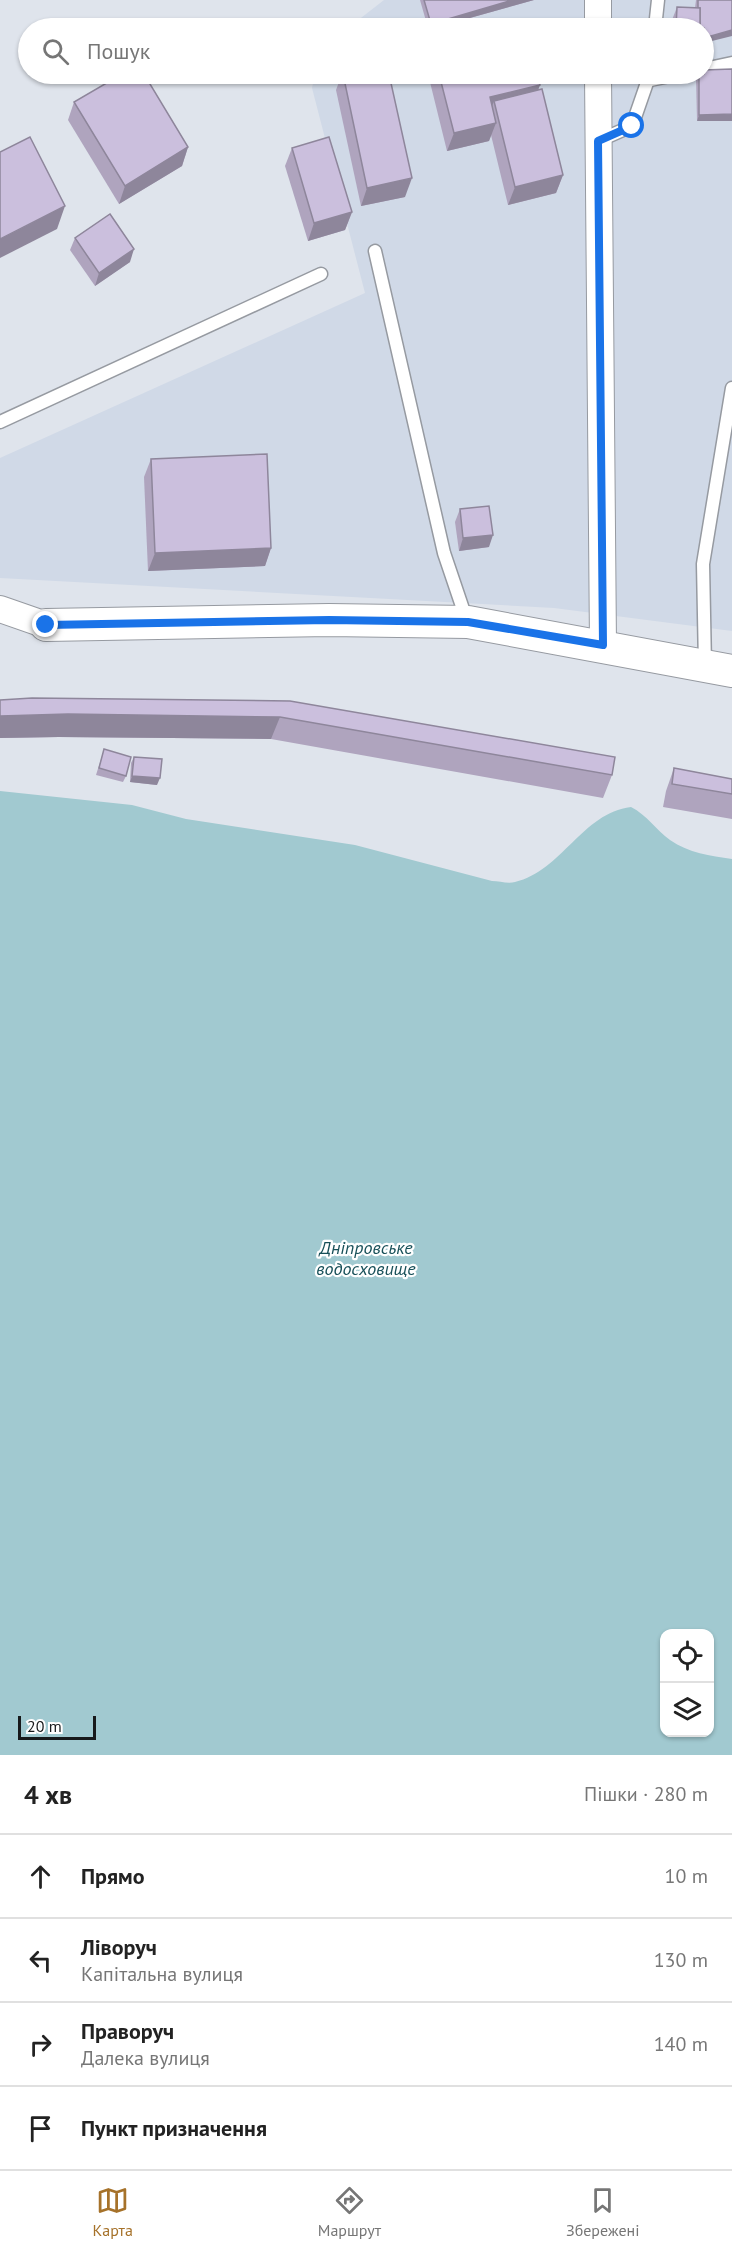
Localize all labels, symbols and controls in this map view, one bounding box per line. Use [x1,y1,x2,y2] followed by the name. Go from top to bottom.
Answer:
[18,18,714,84] search box
[39,35,72,68] icon: search
[87,37,150,65] text: Пошук
[618,112,644,138] route start
[32,611,58,637] route end
[316,1236,416,1280] water label: Дніпровське водосховище
[660,1629,714,1737] map controls
[660,1629,714,1683] button: locate
[660,1683,714,1737] button: layers
[18,1713,96,1740] scale bar
[27,1716,62,1736] text: 20 m
[24,1778,72,1811] text: 4 хв
[584,1781,708,1807] text: Пішки · 280 m
[24,1860,57,1893] icon: ahead
[81,1862,144,1890] text: Прямо
[665,1863,708,1889] text: 10 m
[81,1933,157,1961] text: Ліворуч
[24,1944,57,1977] icon: left
[654,1947,708,1973] text: 130 m
[81,1961,243,1987] text: Капітальна вулиця
[81,2017,174,2045] text: Праворуч
[24,2028,57,2061] icon: right
[654,2031,708,2057] text: 140 m
[81,2045,210,2071] text: Далека вулиця
[24,2112,57,2145] icon: arrive
[81,2114,267,2142] text: Пункт призначення
[92,2184,133,2240] tab: Карта
[318,2184,381,2240] tab: Маршрут
[566,2184,640,2240] tab: Збережені

